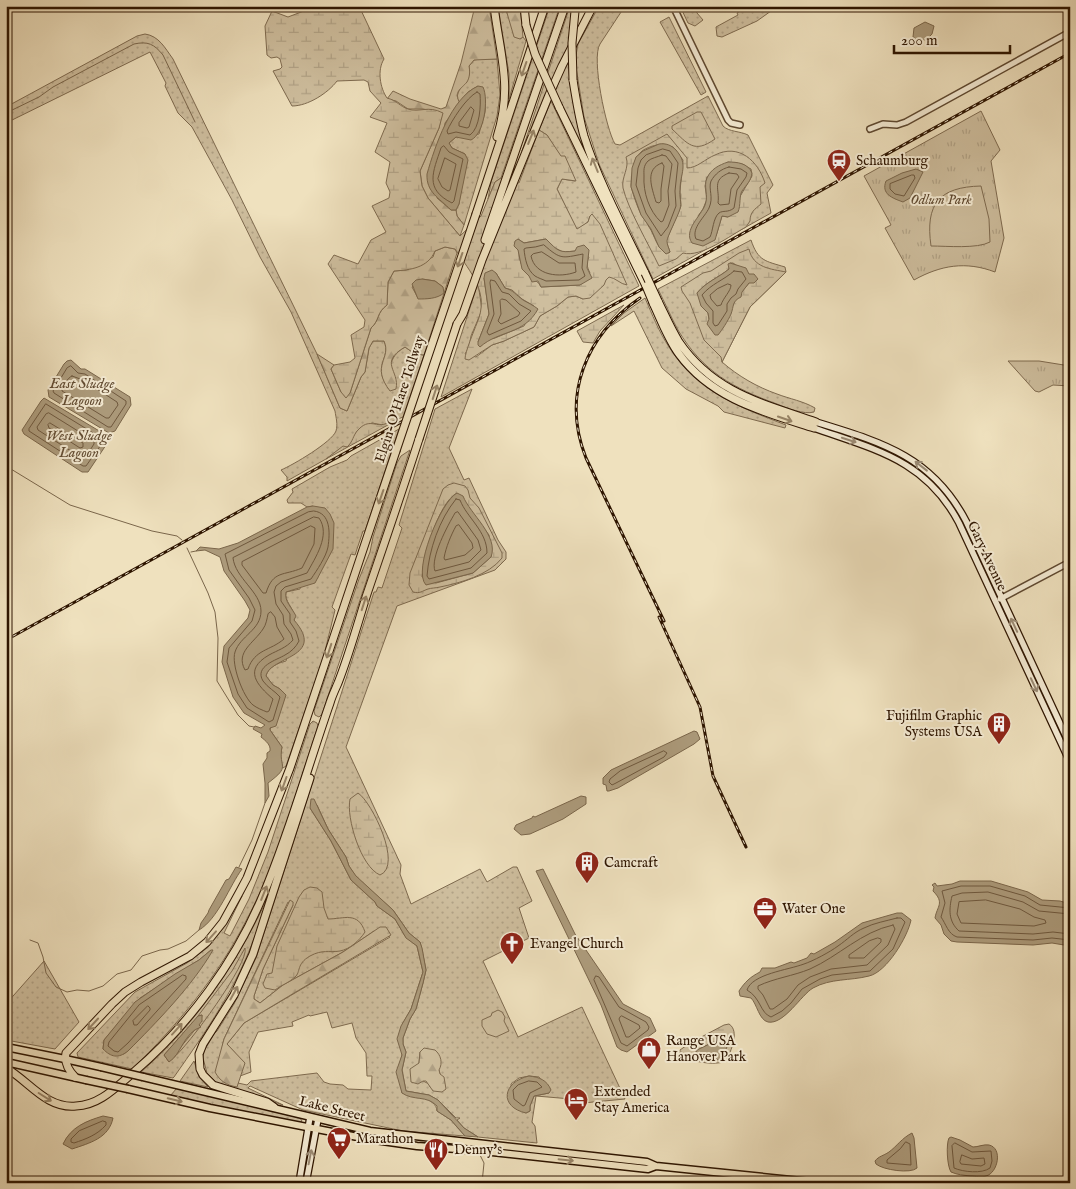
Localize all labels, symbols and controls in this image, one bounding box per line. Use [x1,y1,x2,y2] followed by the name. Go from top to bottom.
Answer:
[894,22,1010,54] scale bar
[901,31,938,50] text: 200 m
[519,61,528,76] one-way arrow
[527,129,536,145] one-way arrow
[826,148,852,182] station icon: Schaumburg
[856,152,929,170] place label: Schaumburg
[590,158,599,173] one-way arrow
[910,191,972,209] park label: Odlum Park
[455,252,464,268] one-way arrow
[371,333,429,465] street label: Elgin-O'Hare Tollway
[49,374,114,411] water label: East Sludge Lagoon
[430,385,440,401] one-way arrow
[777,415,792,424] one-way arrow
[46,426,112,463] water label: West Sludge Lagoon
[841,436,856,445] one-way arrow
[915,461,928,472] one-way arrow
[376,489,385,504] one-way arrow
[963,518,1011,594] street label: Gary Avenue
[360,596,369,612] one-way arrow
[1009,618,1018,633] one-way arrow
[324,643,334,659] one-way arrow
[1030,677,1039,692] one-way arrow
[886,707,983,741] place label: Fujifilm Graphic Systems USA
[986,711,1012,745] building icon: Fujifilm Graphic Systems USA
[279,776,288,791] one-way arrow
[574,850,600,884] building icon: Camcraft
[604,854,658,872] place label: Camcraft
[260,886,269,901] one-way arrow
[752,896,778,930] office icon: Water One
[782,900,846,918] place label: Water One
[205,931,217,944] one-way arrow
[499,931,525,965] church icon: Evangel Church
[530,935,624,953] place label: Evangel Church
[230,987,240,1001] one-way arrow
[87,1018,99,1031] one-way arrow
[171,1023,183,1036] one-way arrow
[666,1032,747,1066] place label: Range USA Hanover Park
[636,1036,662,1070] shop icon: Range USA Hanover Park
[594,1083,670,1117] place label: Extended Stay America
[563,1087,589,1121] hotel icon: Extended Stay America
[38,1092,52,1103] one-way arrow
[297,1092,367,1126] street label: Lake Street
[167,1096,183,1105] one-way arrow
[326,1126,352,1160] supermarket icon: Marathon
[356,1130,414,1148] place label: Marathon
[423,1137,449,1171] restaurant icon: Denny's
[454,1141,502,1159] place label: Denny's
[306,1149,316,1165] one-way arrow
[558,1155,574,1165] one-way arrow

